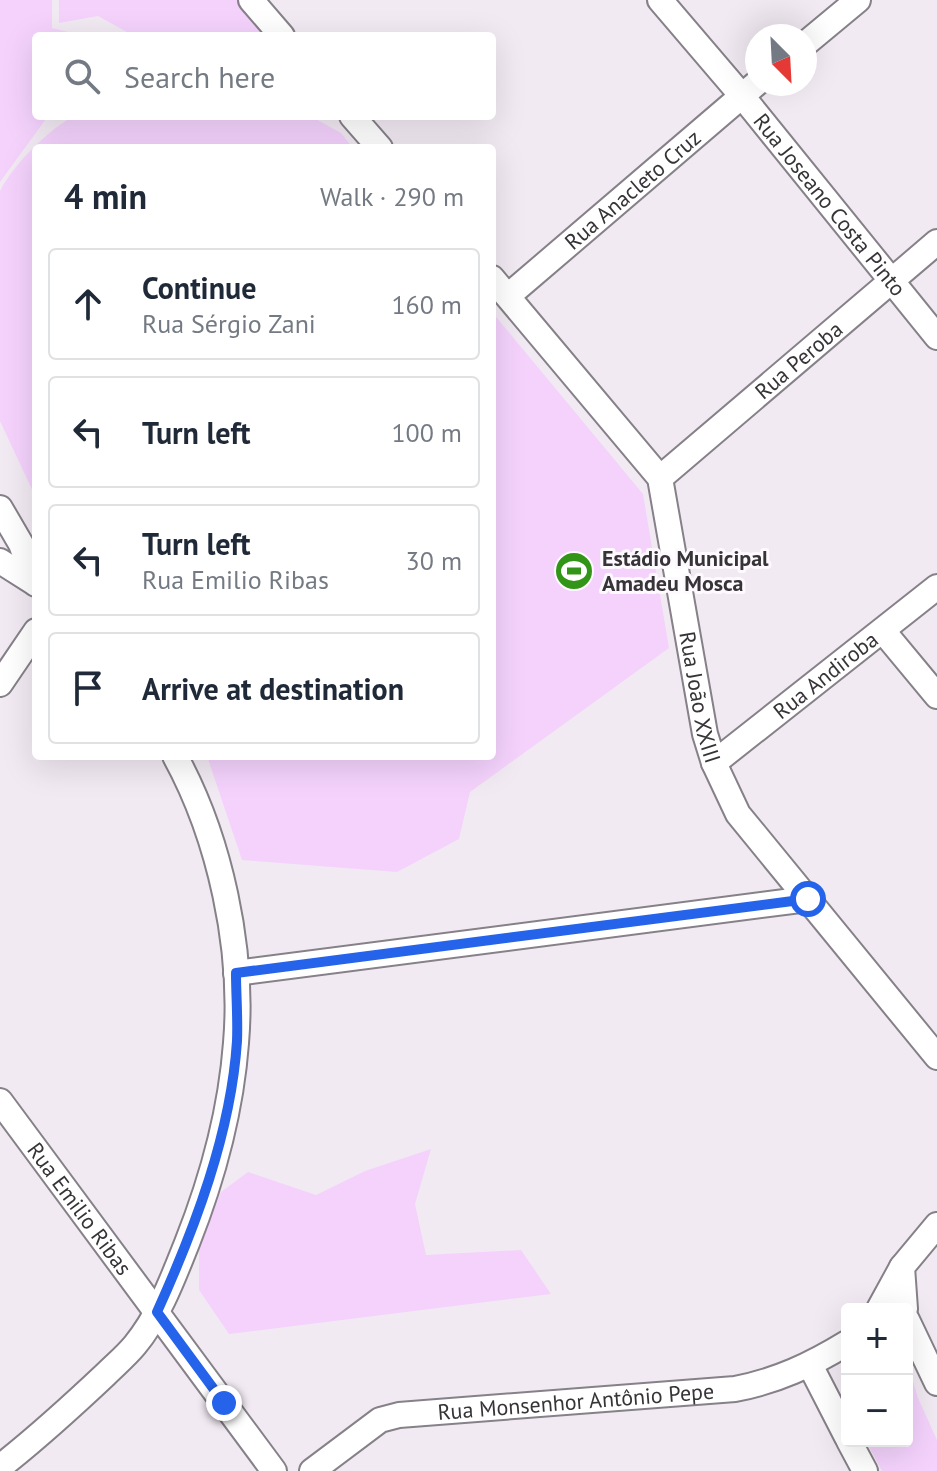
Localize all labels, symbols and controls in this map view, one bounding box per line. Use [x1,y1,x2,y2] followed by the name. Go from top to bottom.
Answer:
[745,24,817,96] north arrow
[32,32,496,120] search box
[60,54,104,98] icon: search
[124,57,275,96] text: Search here
[748,108,912,302] street label: Rua Joseano Costa Pinto
[559,123,707,255] street label: Rua Anacleto Cruz
[64,174,147,218] text: 4 min
[320,180,464,213] text: Walk · 290 m
[142,268,256,307] text: Continue
[66,282,110,326] icon: ahead
[391,288,462,321] text: 160 m
[142,307,316,340] text: Rua Sérgio Zani
[749,315,848,405] street label: Rua Peroba
[66,410,110,454] icon: left
[142,413,250,452] text: Turn left
[391,416,462,449] text: 100 m
[142,524,250,563] text: Turn left
[66,538,110,582] icon: left
[406,544,462,577] text: 30 m
[602,544,769,597] place label: Estádio Municipal Amadeu Mosca
[553,550,595,592] sports icon: Estádio Municipal Amadeu Mosca
[142,563,329,596] text: Rua Emilio Ribas
[767,625,883,725] street label: Rua Andiroba
[673,629,727,766] street label: Rua João XXIII
[66,666,110,710] icon: arrive
[142,669,404,708] text: Arrive at destination
[790,881,826,917] route start
[21,1137,138,1281] street label: Rua Emilio Ribas
[841,1303,913,1447] map controls
[841,1303,913,1375] button: +
[841,1375,913,1447] button: −
[437,1377,715,1426] street label: Rua Monsenhor Antônio Pepe
[206,1385,242,1421] route end

